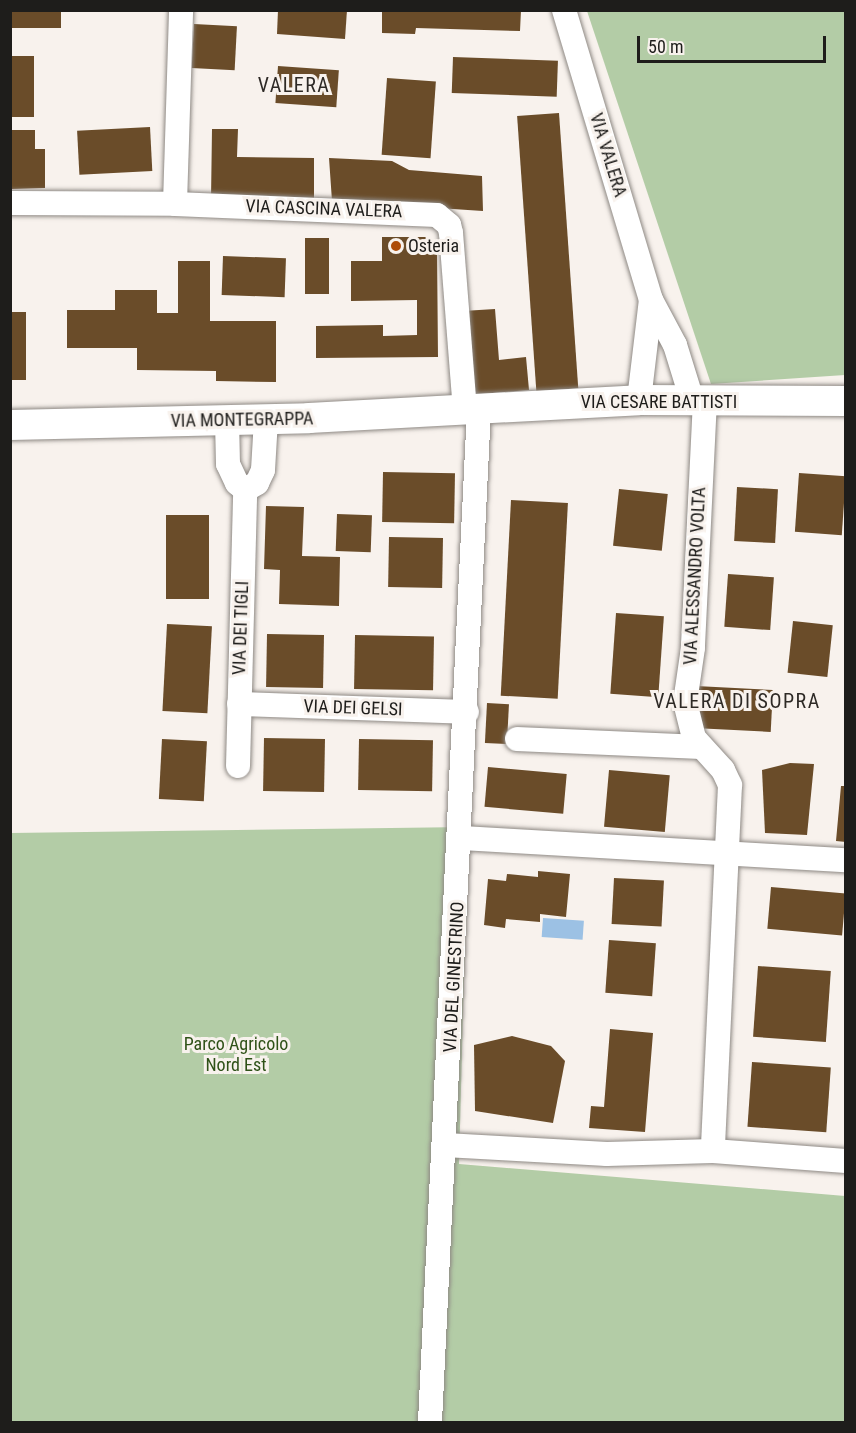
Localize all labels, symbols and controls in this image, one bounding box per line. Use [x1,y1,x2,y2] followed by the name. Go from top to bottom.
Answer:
[640,24,829,62] scale bar
[648,36,683,57] text: 50 m
[258,73,330,97] district label: VALERA
[585,110,631,200] street label: VIA VALERA
[245,195,403,223] street label: VIA CASCINA VALERA
[408,235,459,257] place label: Osteria
[389,239,403,253] marker: Osteria
[581,391,737,413] street label: VIA CESARE BATTISTI
[171,408,313,432] street label: VIA MONTEGRAPPA
[680,486,710,666] street label: VIA ALESSANDRO VOLTA
[229,580,253,676] street label: VIA DEI TIGLI
[653,689,821,713] district label: VALERA DI SOPRA
[303,695,403,721] street label: VIA DEI GELSI
[439,901,469,1053] street label: VIA DEL GINESTRINO
[184,1034,288,1076] park label: Parco Agricolo Nord Est

